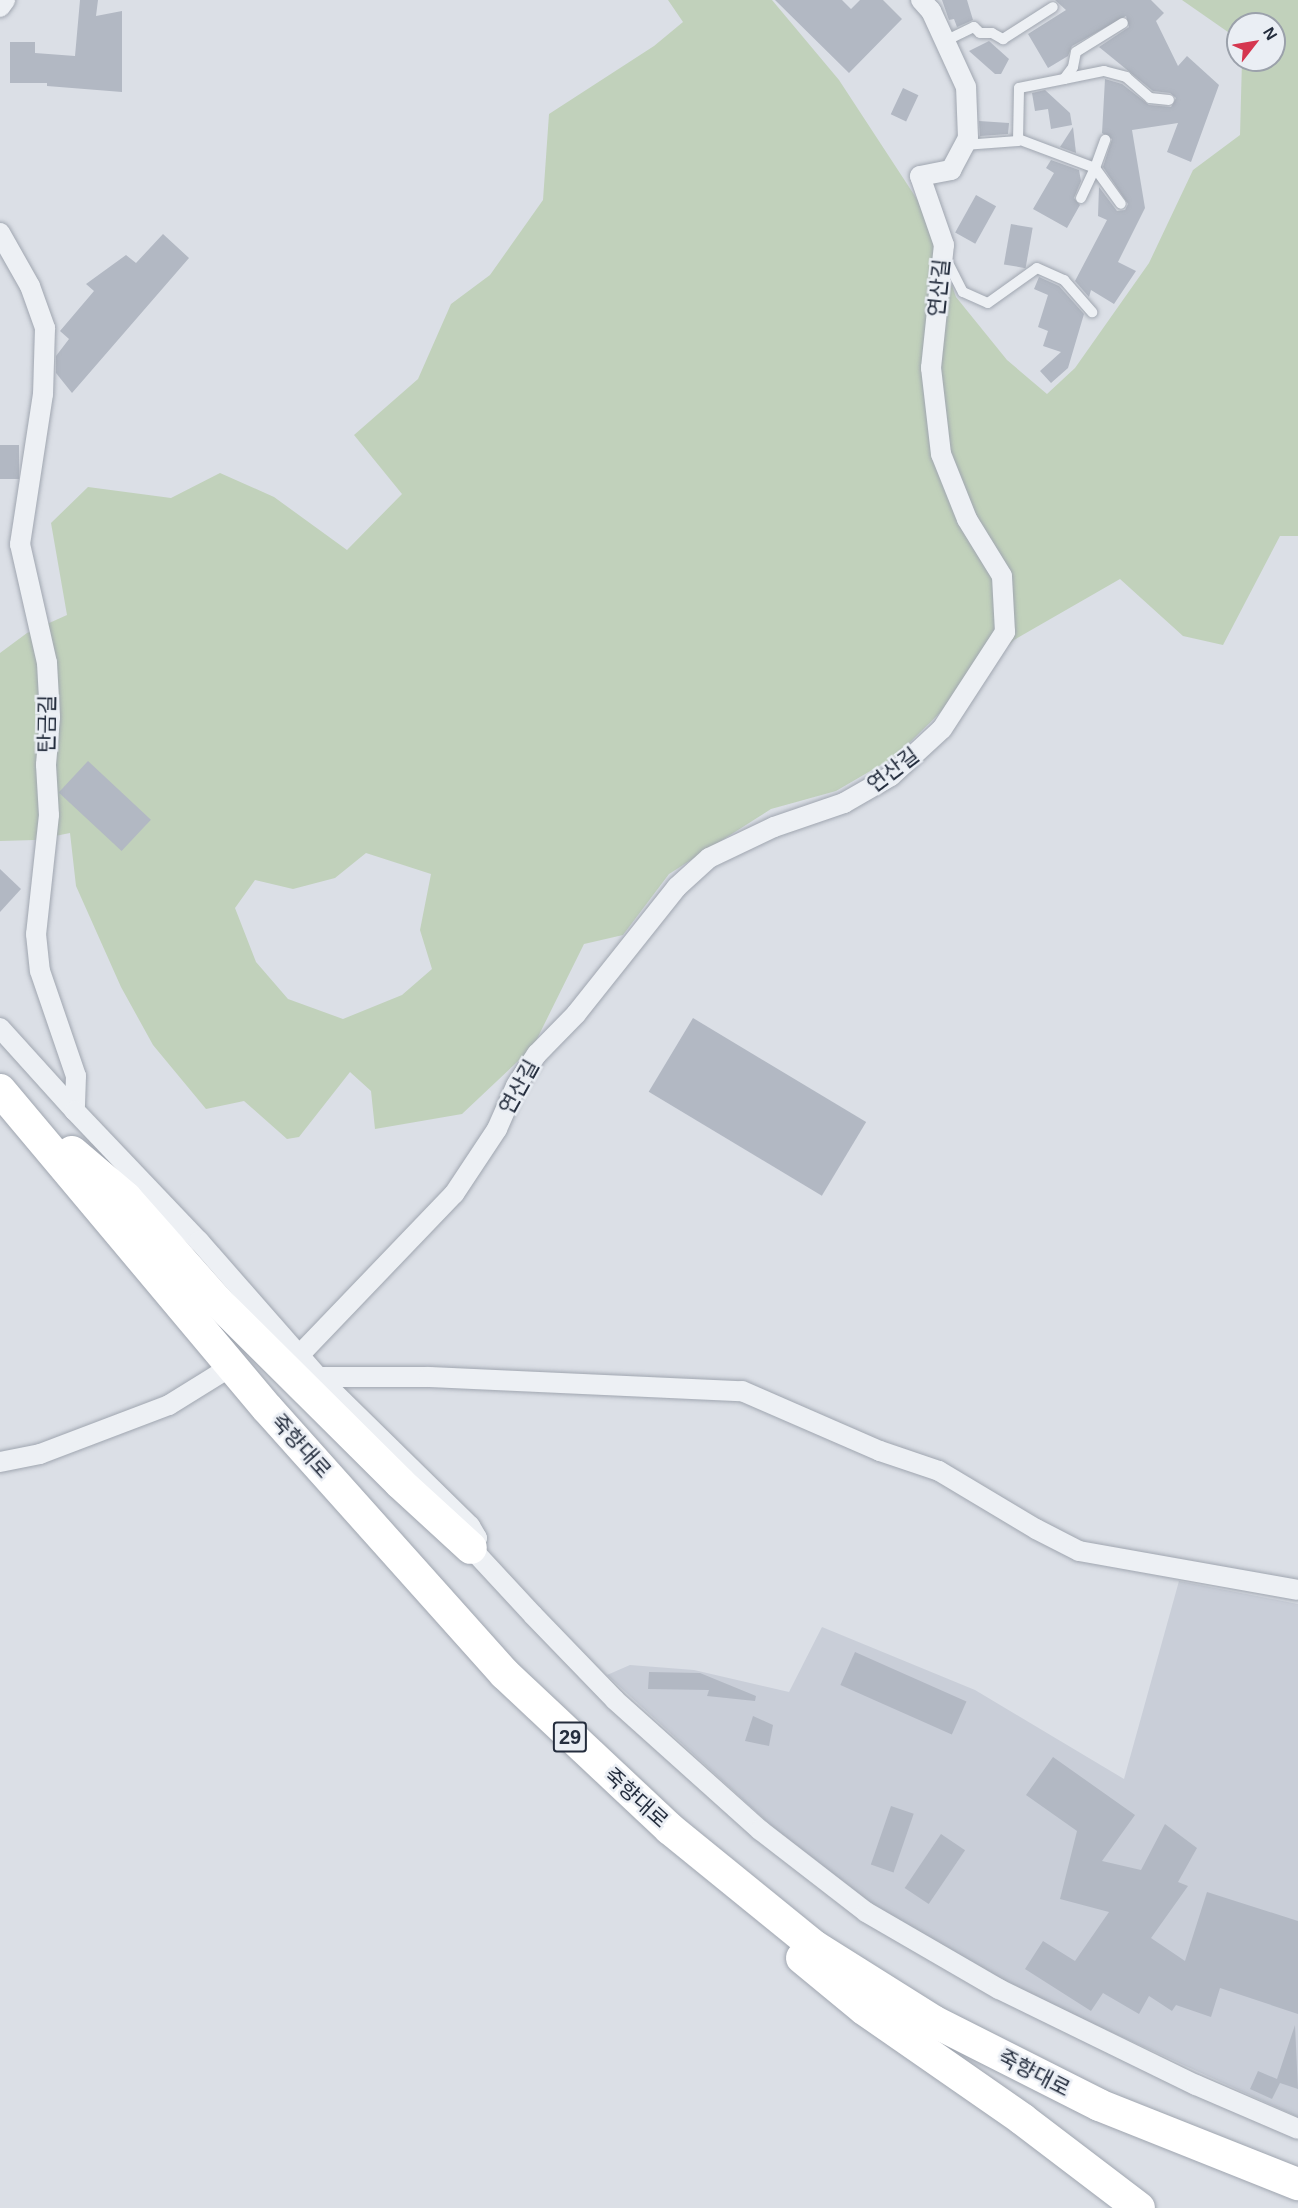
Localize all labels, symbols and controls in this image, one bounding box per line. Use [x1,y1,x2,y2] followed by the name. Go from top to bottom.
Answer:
[1226,12,1286,72] north arrow
[1260,24,1280,43] text: N
[923,258,955,318] street label: 연산길
[34,695,60,753] street label: 탄금길
[862,742,924,798] street label: 연산길
[494,1056,544,1118] street label: 연산길
[266,1409,336,1483] street label: 죽향대로
[552,1720,588,1754] road number: 29
[599,1763,673,1833] street label: 죽향대로
[994,2044,1074,2102] street label: 죽향대로

